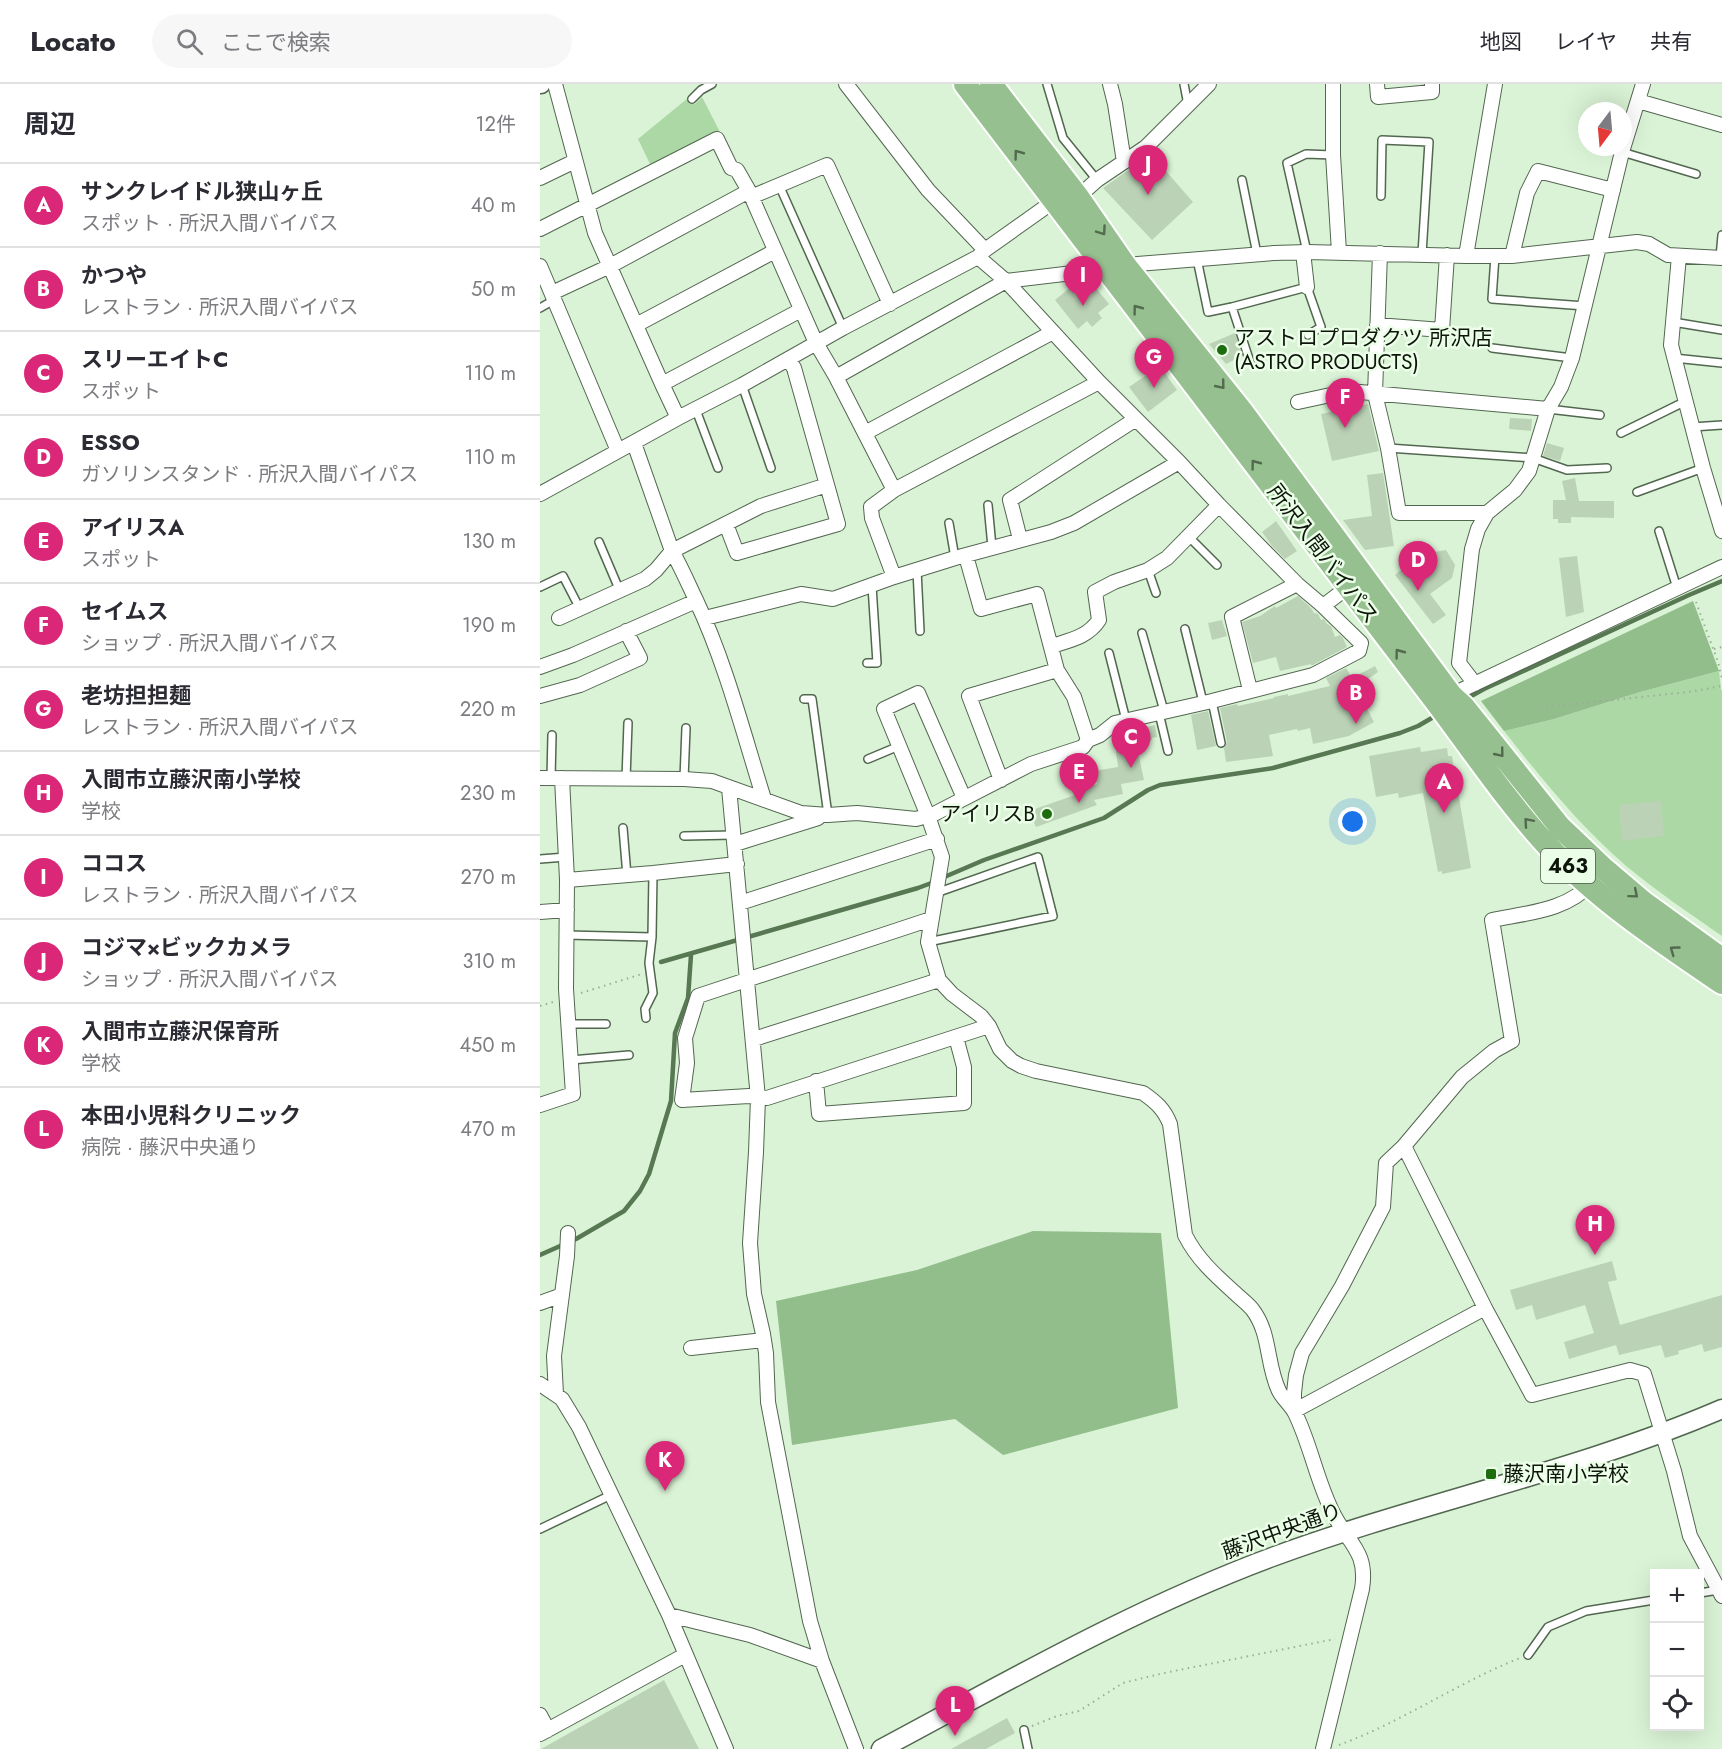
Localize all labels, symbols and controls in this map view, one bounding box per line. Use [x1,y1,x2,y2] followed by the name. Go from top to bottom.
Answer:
[152,14,572,68] search box
[30,21,116,62] text: Locato
[173,25,206,58] icon: search
[221,26,331,58] text: ここで検索
[1480,27,1522,57] text: 地図
[1555,27,1617,57] text: レイヤ
[1650,27,1692,57] text: 共有
[1578,102,1632,156] north arrow
[24,105,76,143] text: 周辺
[476,110,516,139] text: 12件
[1128,146,1168,195] pin: J
[1014,150,1025,161] one-way arrow
[81,175,323,207] text: サンクレイドル狭山ヶ丘
[36,191,51,220] text: A
[471,191,516,220] text: 40 m
[81,209,339,238] text: スポット · 所沢入間バイパス
[1095,225,1106,236] one-way arrow
[1064,256,1102,306] pin: I
[81,259,147,291] text: かつや
[37,275,50,304] text: B
[471,275,516,304] text: 50 m
[81,293,359,322] text: レストラン · 所沢入間バイパス
[1133,305,1144,316] one-way arrow
[1234,323,1492,377] place label: アストロプロダクツ 所沢店 (ASTRO PRODUCTS)
[1134,338,1174,388] pin: G
[81,343,228,375] text: スリーエイトC
[1215,343,1229,357] marker: アストロプロダクツ 所沢店 (ASTRO PRODUCTS)
[36,359,51,388] text: C
[464,359,516,388] text: 110 m
[81,377,161,406] text: スポット
[1326,378,1364,428] pin: F
[1214,379,1225,390] one-way arrow
[81,426,140,458] text: ESSO
[36,443,51,472] text: D
[464,443,516,472] text: 110 m
[81,460,418,489] text: ガソリンスタンド · 所沢入間バイパス
[1251,460,1262,471] one-way arrow
[1261,478,1385,630] street label: 所沢入間バイパス
[81,511,184,543] text: アイリスA
[37,527,50,556] text: E
[462,527,516,556] text: 130 m
[1398,542,1438,591] pin: D
[81,545,161,574] text: スポット
[81,595,169,627] text: セイムス
[38,611,49,640] text: F
[462,611,516,640] text: 190 m
[81,629,339,658] text: ショップ · 所沢入間バイパス
[1395,648,1406,659] one-way arrow
[1336,674,1376,724] pin: B
[81,679,191,711] text: 老坊担担麺
[35,695,52,724] text: G
[460,695,516,724] text: 220 m
[81,713,359,742] text: レストラン · 所沢入間バイパス
[1112,718,1150,768] pin: C
[1492,746,1503,757] one-way arrow
[1060,754,1098,803] pin: E
[81,763,301,795] text: 入間市立藤沢南小学校
[1424,764,1464,813] pin: A
[36,779,51,808] text: H
[460,779,516,808] text: 230 m
[81,797,121,826] text: 学校
[940,799,1035,829] place label: アイリスB
[1040,807,1054,821] marker: アイリスB
[1338,807,1367,836] your location
[1524,818,1535,829] one-way arrow
[81,847,147,879] text: ココス
[1541,849,1595,883] road number: 463
[40,863,47,892] text: I
[461,863,516,892] text: 270 m
[81,881,359,910] text: レストラン · 所沢入間バイパス
[1627,887,1638,898] one-way arrow
[81,931,292,963] text: コジマ×ビックカメラ
[1669,946,1680,957] one-way arrow
[40,947,47,976] text: J
[462,947,516,976] text: 310 m
[81,965,339,994] text: ショップ · 所沢入間バイパス
[81,1015,279,1047] text: 入間市立藤沢保育所
[37,1031,50,1060] text: K
[459,1031,516,1060] text: 450 m
[81,1049,121,1078] text: 学校
[81,1099,301,1131] text: 本田小児科クリニック
[38,1115,49,1144] text: L
[460,1115,516,1144] text: 470 m
[81,1133,259,1162] text: 病院 · 藤沢中央通り
[1576,1206,1614,1255] pin: H
[646,1442,684,1491] pin: K
[1503,1459,1629,1489] place label: 藤沢南小学校
[1484,1467,1498,1481] marker: 藤沢南小学校
[1218,1495,1346,1567] street label: 藤沢中央通り
[1650,1569,1704,1731] map controls
[1650,1569,1704,1623] button: +
[1650,1623,1704,1677] button: −
[1650,1677,1704,1731] button: locate
[936,1686,974,1736] pin: L

